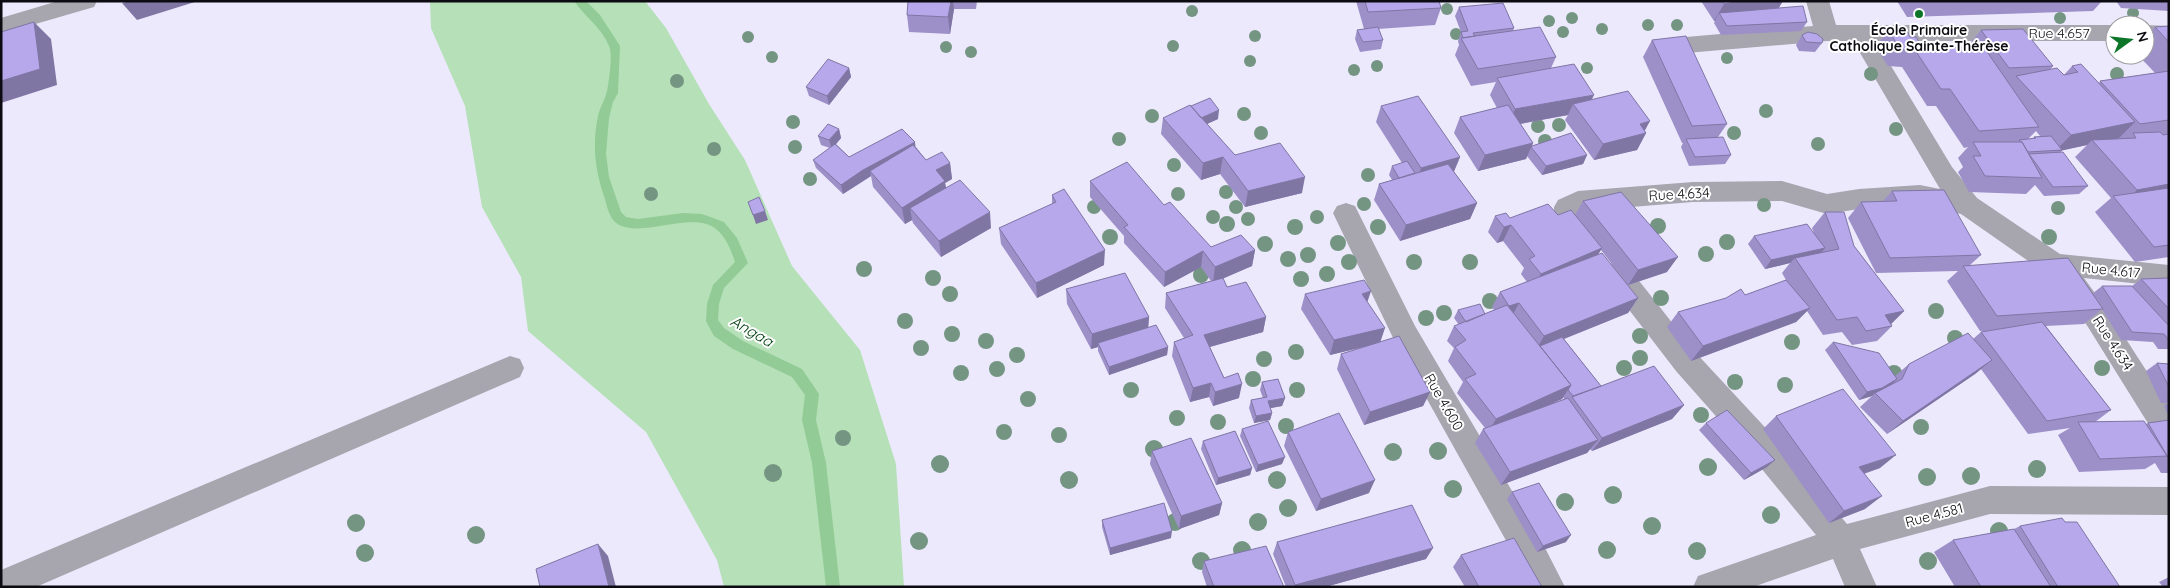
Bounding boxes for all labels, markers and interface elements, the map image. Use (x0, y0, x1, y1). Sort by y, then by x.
marker: École Primaire Catholique Sainte-Thérèse (1913, 8, 1925, 20)
north arrow (2105, 15, 2155, 65)
place label: École Primaire Catholique Sainte-Thérèse (1829, 21, 2009, 55)
street label: Rue 4.657 (2028, 24, 2090, 42)
text: N (2133, 29, 2153, 44)
street label: Rue 4.634 (1648, 183, 1710, 205)
street label: Rue 4.617 (2081, 258, 2141, 282)
water label: Angaa (727, 311, 777, 351)
street label: Rue 4.634 (2089, 312, 2137, 374)
street label: Rue 4.600 (1420, 370, 1468, 434)
street label: Rue 4.581 (1903, 499, 1965, 531)

